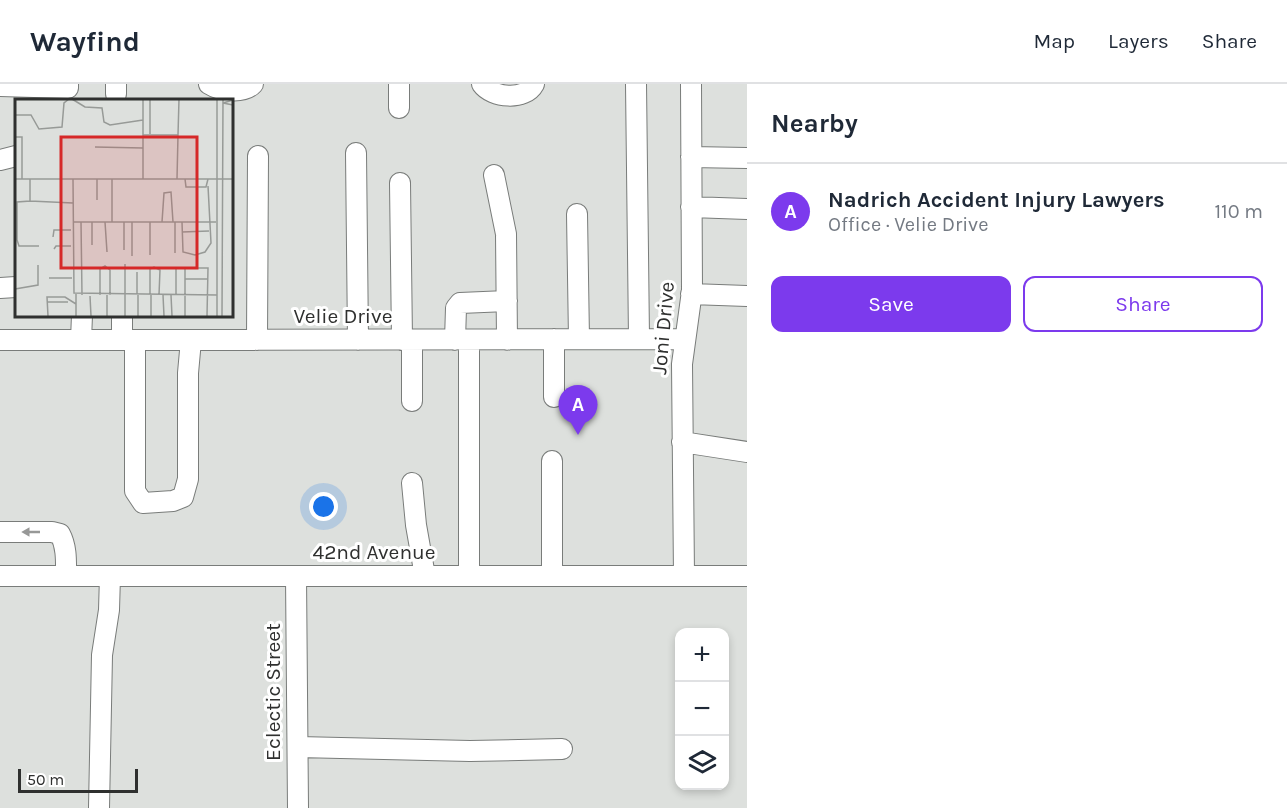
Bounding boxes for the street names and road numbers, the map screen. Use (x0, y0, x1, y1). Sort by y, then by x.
street label: Joni Drive (647, 281, 679, 375)
street label: Velie Drive (294, 304, 392, 328)
street label: 42nd Avenue (312, 540, 436, 564)
street label: Eclectic Street (261, 623, 285, 761)

